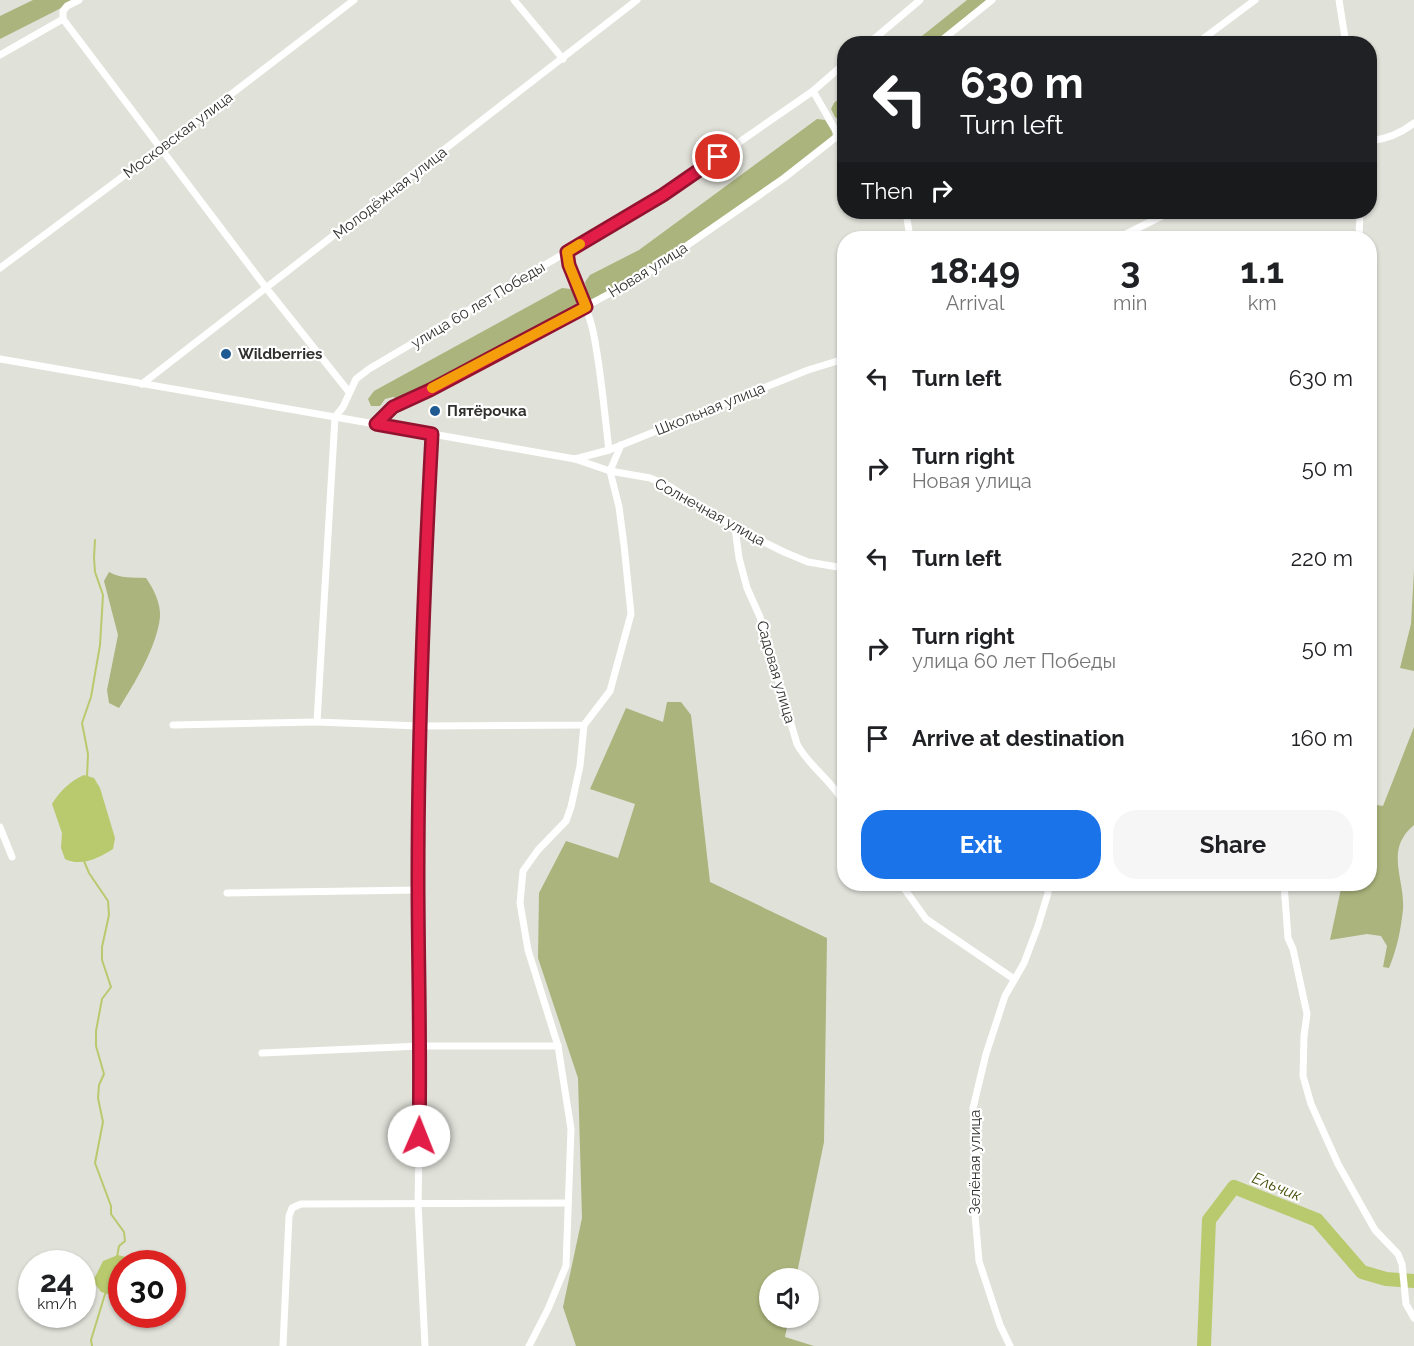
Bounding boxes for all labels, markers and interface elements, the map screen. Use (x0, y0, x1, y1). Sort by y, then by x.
text: 630 m (960, 59, 1084, 108)
icon: left (861, 60, 939, 138)
street label: Московская улица (120, 88, 236, 182)
text: Turn left (960, 109, 1063, 140)
pin (692, 131, 743, 182)
icon: arrive (701, 140, 734, 173)
street label: Молодёжная улица (330, 143, 450, 243)
icon: right (925, 174, 958, 207)
text: Then (861, 178, 913, 204)
street label: Новая улица (605, 239, 691, 301)
text: 18:49 (930, 249, 1020, 291)
text: 3 (1120, 249, 1140, 291)
text: 1.1 (1240, 249, 1284, 291)
street label: улица 60 лет Победы (408, 258, 548, 352)
text: Arrival (946, 291, 1004, 315)
text: min (1113, 291, 1147, 315)
text: km (1248, 291, 1277, 315)
place label: Wildberries (238, 345, 322, 363)
marker: Wildberries (219, 347, 233, 361)
icon: left (861, 362, 894, 395)
text: Turn left (912, 365, 1002, 391)
text: 630 m (1289, 365, 1353, 391)
street label: Школьная улица (652, 379, 768, 439)
place label: Пятёрочка (447, 402, 527, 420)
marker: Пятёрочка (428, 404, 442, 418)
text: Turn right (912, 443, 1015, 469)
icon: right (861, 452, 894, 485)
text: 50 m (1302, 455, 1353, 481)
text: Новая улица (912, 469, 1032, 493)
street label: Солнечная улица (652, 474, 768, 550)
icon: left (861, 542, 894, 575)
text: Turn left (912, 545, 1002, 571)
text: 220 m (1291, 545, 1353, 571)
street label: Садовая улица (753, 619, 799, 725)
text: Turn right (912, 623, 1015, 649)
icon: right (861, 632, 894, 665)
text: 50 m (1302, 635, 1353, 661)
text: улица 60 лет Победы (912, 649, 1116, 673)
icon: arrive (861, 722, 894, 755)
text: Arrive at destination (912, 725, 1125, 751)
text: 160 m (1291, 725, 1353, 751)
button: Exit (861, 810, 1101, 879)
button: Share (1113, 810, 1353, 879)
position arrow (387, 1104, 451, 1168)
street label: Зелёная улица (966, 1110, 984, 1214)
water label: Ельчик (1250, 1168, 1304, 1205)
speed limit sign: 30 (108, 1250, 186, 1328)
text: 24 (40, 1264, 74, 1299)
map controls (759, 1268, 819, 1328)
button: sound (759, 1268, 819, 1328)
text: km/h (37, 1295, 77, 1313)

